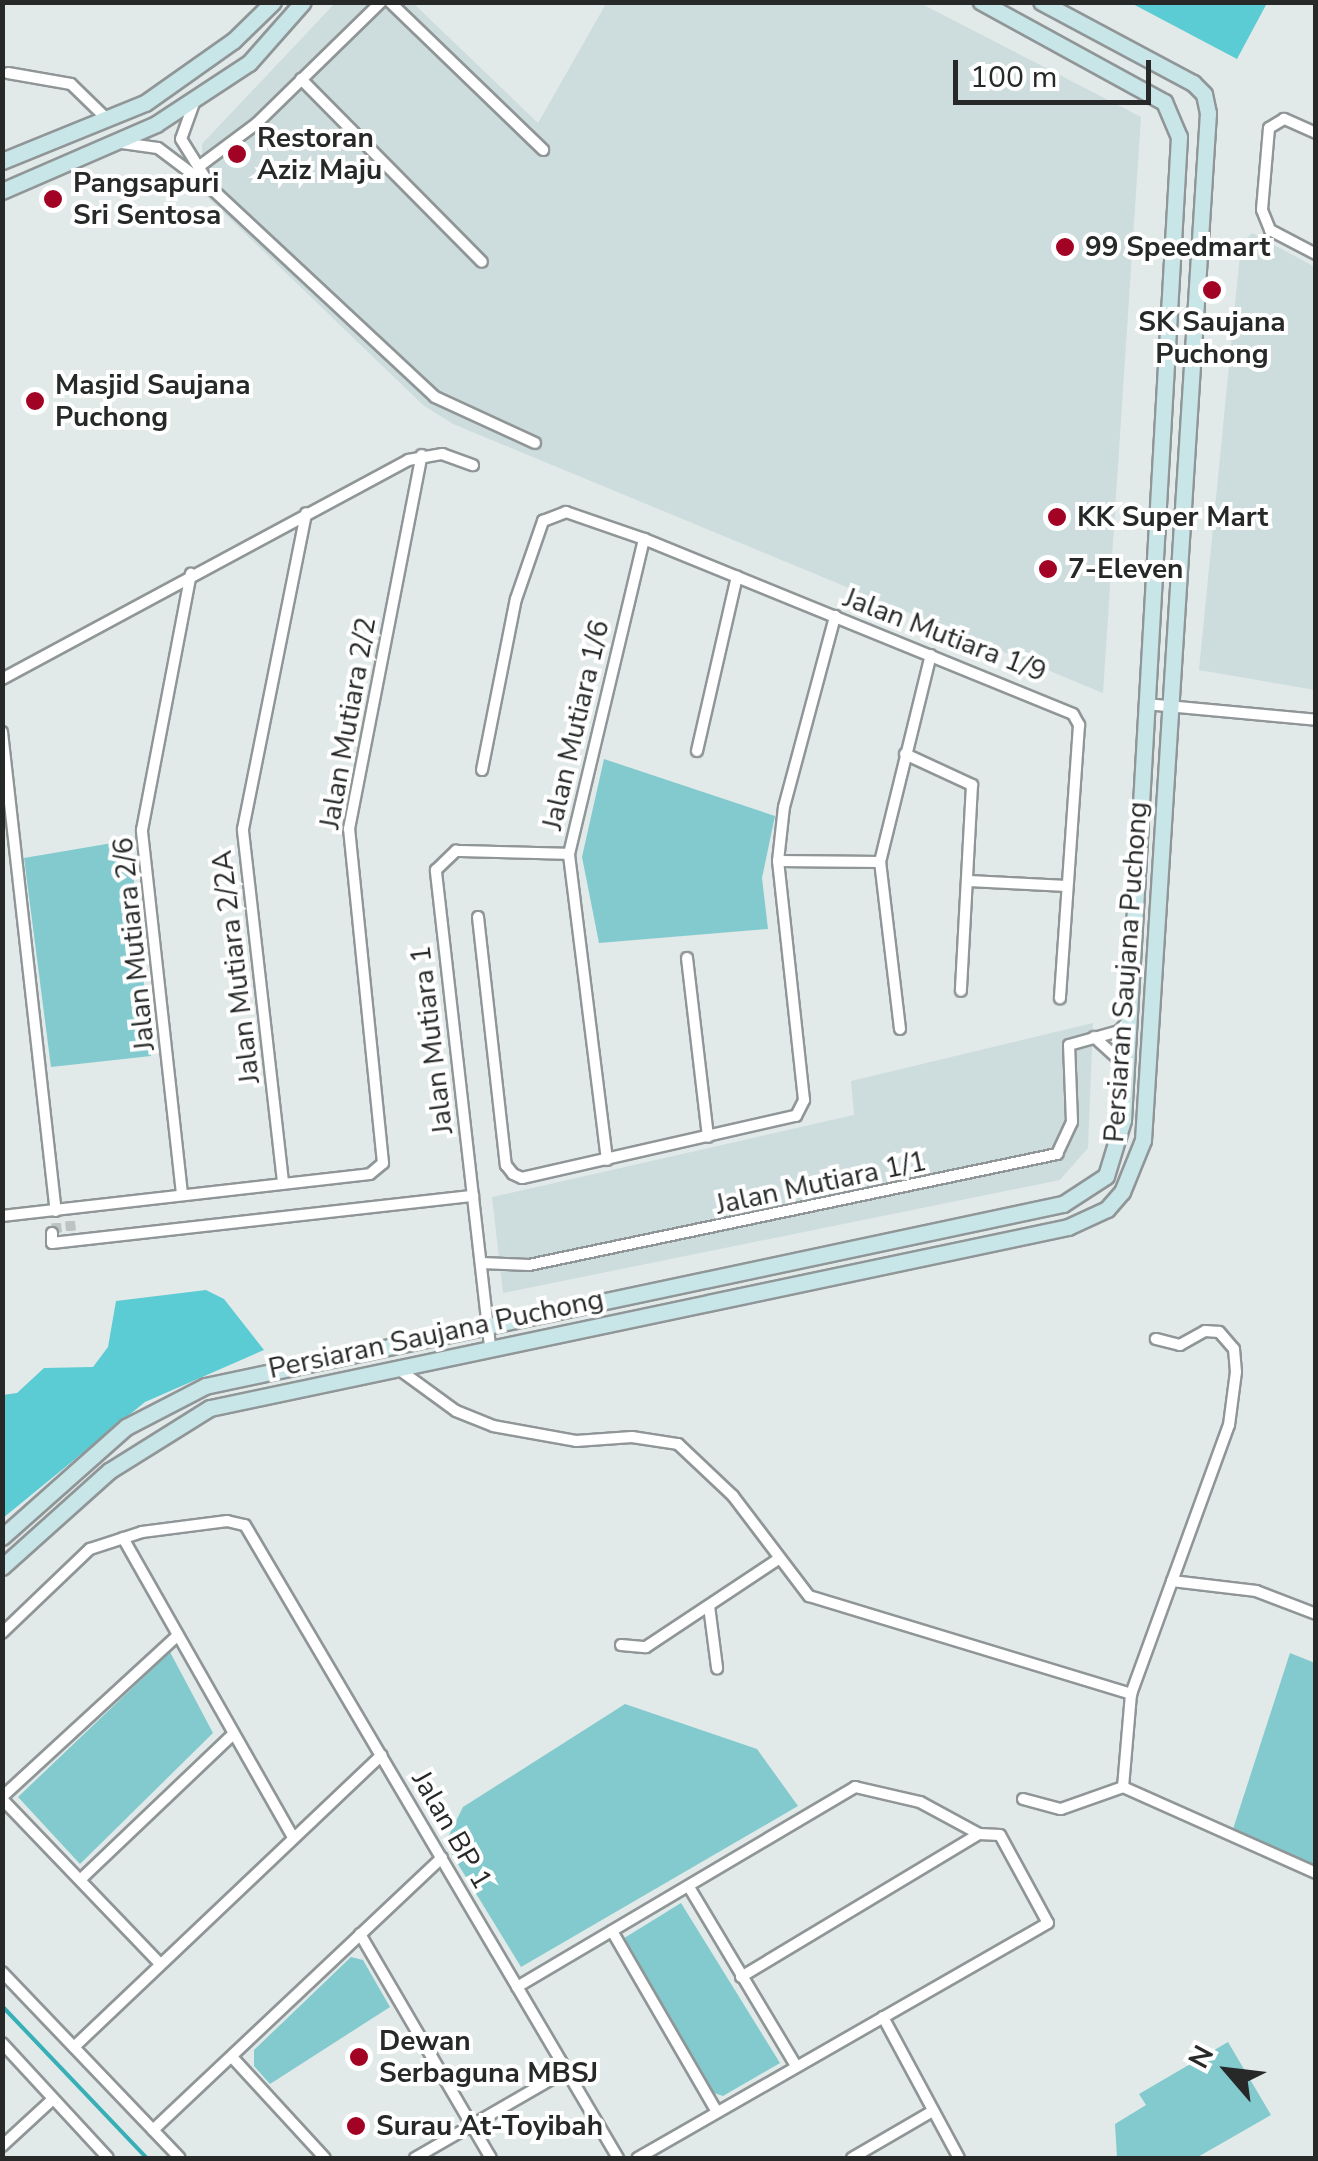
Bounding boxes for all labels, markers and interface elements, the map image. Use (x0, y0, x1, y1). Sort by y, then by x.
scale bar (958, 40, 1156, 102)
text: 100 m (970, 57, 1057, 98)
place label: Restoran Aziz Maju (257, 121, 382, 187)
marker: Restoran Aziz Maju (226, 143, 248, 165)
place label: Pangsapuri Sri Sentosa (73, 166, 221, 232)
marker: Pangsapuri Sri Sentosa (42, 188, 64, 210)
place label: 99 Speedmart (1085, 230, 1270, 264)
marker: 99 Speedmart (1054, 236, 1076, 258)
marker: SK Saujana Puchong (1201, 279, 1223, 301)
place label: SK Saujana Puchong (1138, 305, 1286, 371)
place label: Masjid Saujana Puchong (55, 368, 250, 434)
marker: Masjid Saujana Puchong (24, 390, 46, 412)
place label: KK Super Mart (1077, 500, 1268, 534)
marker: KK Super Mart (1046, 506, 1068, 528)
place label: 7-Eleven (1068, 552, 1183, 586)
marker: 7-Eleven (1037, 558, 1059, 580)
street label: Jalan Mutiara 1/9 (839, 581, 1051, 689)
street label: Jalan Mutiara 2/2 (313, 615, 383, 831)
street label: Jalan Mutiara 1/6 (536, 617, 616, 833)
street label: Persiaran Saujana Puchong (1097, 800, 1155, 1144)
street label: Jalan Mutiara 2/6 (106, 836, 162, 1052)
street label: Jalan Mutiara 2/2A (205, 848, 267, 1086)
street label: Jalan Mutiara 1 (404, 944, 460, 1136)
street label: Jalan Mutiara 1/1 (713, 1144, 929, 1222)
street label: Persiaran Saujana Puchong (265, 1282, 607, 1386)
street label: Jalan BP 1 (405, 1765, 499, 1895)
north arrow (1178, 2021, 1278, 2121)
place label: Dewan Serbaguna MBSJ (379, 2024, 598, 2090)
text: N (1180, 2039, 1223, 2075)
marker: Dewan Serbaguna MBSJ (348, 2046, 370, 2068)
place label: Surau At-Toyibah (376, 2109, 603, 2143)
marker: Surau At-Toyibah (345, 2115, 367, 2137)

